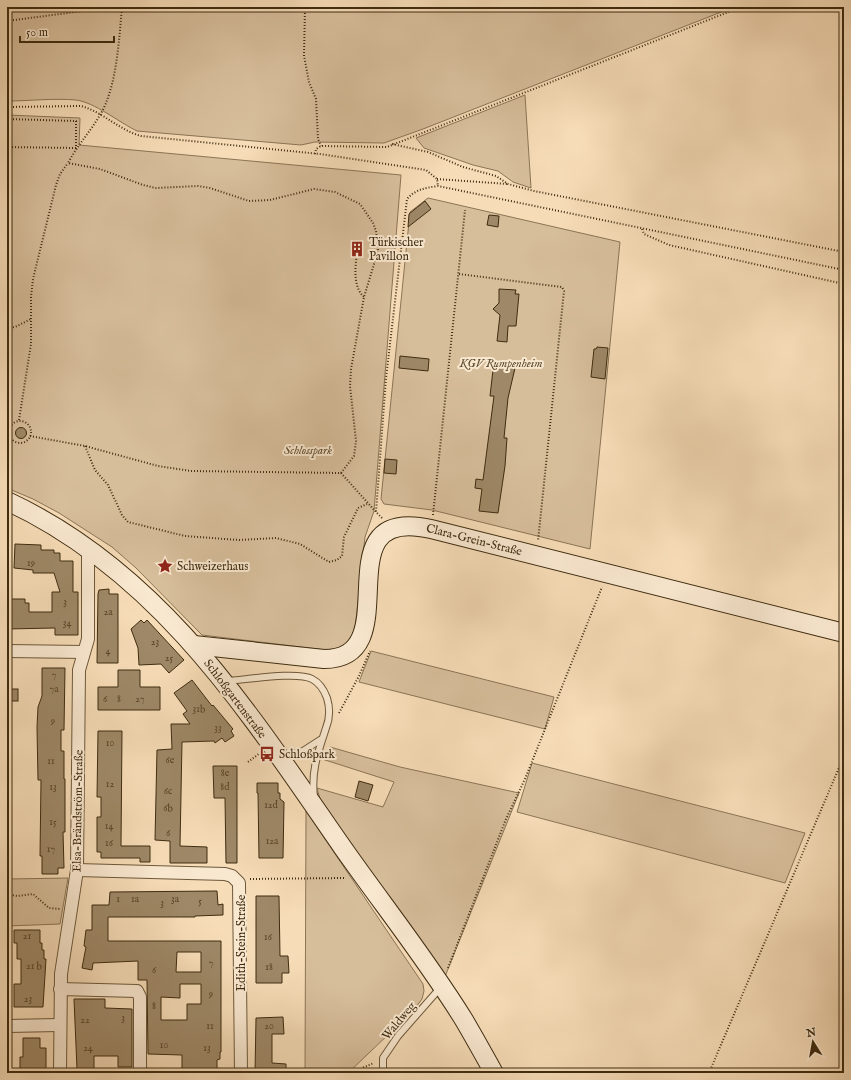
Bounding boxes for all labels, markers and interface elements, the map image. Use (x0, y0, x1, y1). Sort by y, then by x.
scale bar (20, 18, 114, 44)
text: 50 m (26, 25, 48, 40)
place label: Türkischer Pavillon (369, 235, 424, 264)
building icon: Türkischer Pavillon (348, 240, 366, 258)
park label: KGV Rumpenheim (459, 356, 542, 371)
park label: Schlosspark (284, 443, 332, 458)
street label: Clara-Grein-Straße (424, 521, 524, 559)
house number: 19 (27, 557, 35, 570)
place icon: Schweizerhaus (156, 557, 174, 575)
place label: Schweizerhaus (177, 559, 249, 574)
house number: 3 (63, 596, 67, 609)
house number: 2a (103, 606, 113, 619)
house number: 34 (63, 617, 71, 630)
house number: 23 (151, 636, 159, 649)
house number: 4 (106, 645, 111, 658)
house number: 25 (165, 652, 174, 665)
street label: Schloßgartenstraße (200, 656, 270, 742)
house number: 7 (52, 669, 57, 682)
house number: 7a (50, 683, 59, 696)
house number: 6 (103, 693, 108, 706)
house number: 8 (117, 693, 121, 706)
house number: 27 (135, 693, 145, 706)
house number: 31b (193, 703, 205, 716)
house number: 9 (50, 715, 55, 728)
house number: 33 (214, 722, 222, 735)
house number: 10 (106, 737, 114, 750)
bus stop icon: Schloßpark (258, 745, 276, 763)
place label: Schloßpark (279, 747, 336, 763)
street label: Elsa-Brändström-Straße (69, 749, 87, 872)
house number: 6e (166, 754, 175, 767)
house number: 11 (47, 755, 55, 768)
house number: 8e (221, 767, 230, 780)
house number: 12 (106, 778, 115, 791)
house number: 13 (49, 781, 57, 794)
house number: 8d (220, 781, 230, 794)
house number: 6c (164, 785, 172, 798)
house number: 12d (264, 799, 279, 812)
house number: 6b (163, 802, 173, 815)
house number: 15 (49, 816, 57, 829)
house number: 14 (105, 820, 113, 833)
house number: 6 (166, 827, 171, 840)
house number: 12a (266, 835, 279, 848)
house number: 16 (105, 837, 114, 850)
house number: 17 (47, 843, 56, 856)
house number: 1 (116, 893, 120, 906)
house number: 1a (131, 893, 140, 906)
house number: 3a (171, 893, 180, 906)
street label: Edith-Stein-Straße (234, 894, 249, 991)
house number: 5 (198, 895, 202, 908)
house number: 3 (160, 897, 164, 910)
house number: 21 (23, 930, 31, 943)
house number: 16 (264, 931, 273, 944)
house number: 7 (209, 957, 214, 970)
house number: 21 b (26, 960, 42, 973)
house number: 18 (265, 961, 273, 974)
house number: 6 (152, 964, 157, 977)
house number: 9 (208, 988, 213, 1001)
house number: 23 (24, 993, 32, 1006)
street label: Waldweg (379, 998, 420, 1043)
house number: 8 (152, 1000, 156, 1013)
house number: 3 (121, 1012, 125, 1025)
house number: 22 (80, 1014, 90, 1027)
house number: 11 (206, 1020, 214, 1033)
house number: 20 (264, 1020, 274, 1033)
north arrow (793, 1022, 833, 1062)
text: N (804, 1025, 818, 1041)
house number: 10 (160, 1039, 168, 1052)
house number: 24 (83, 1042, 93, 1055)
house number: 13 (203, 1042, 211, 1055)

